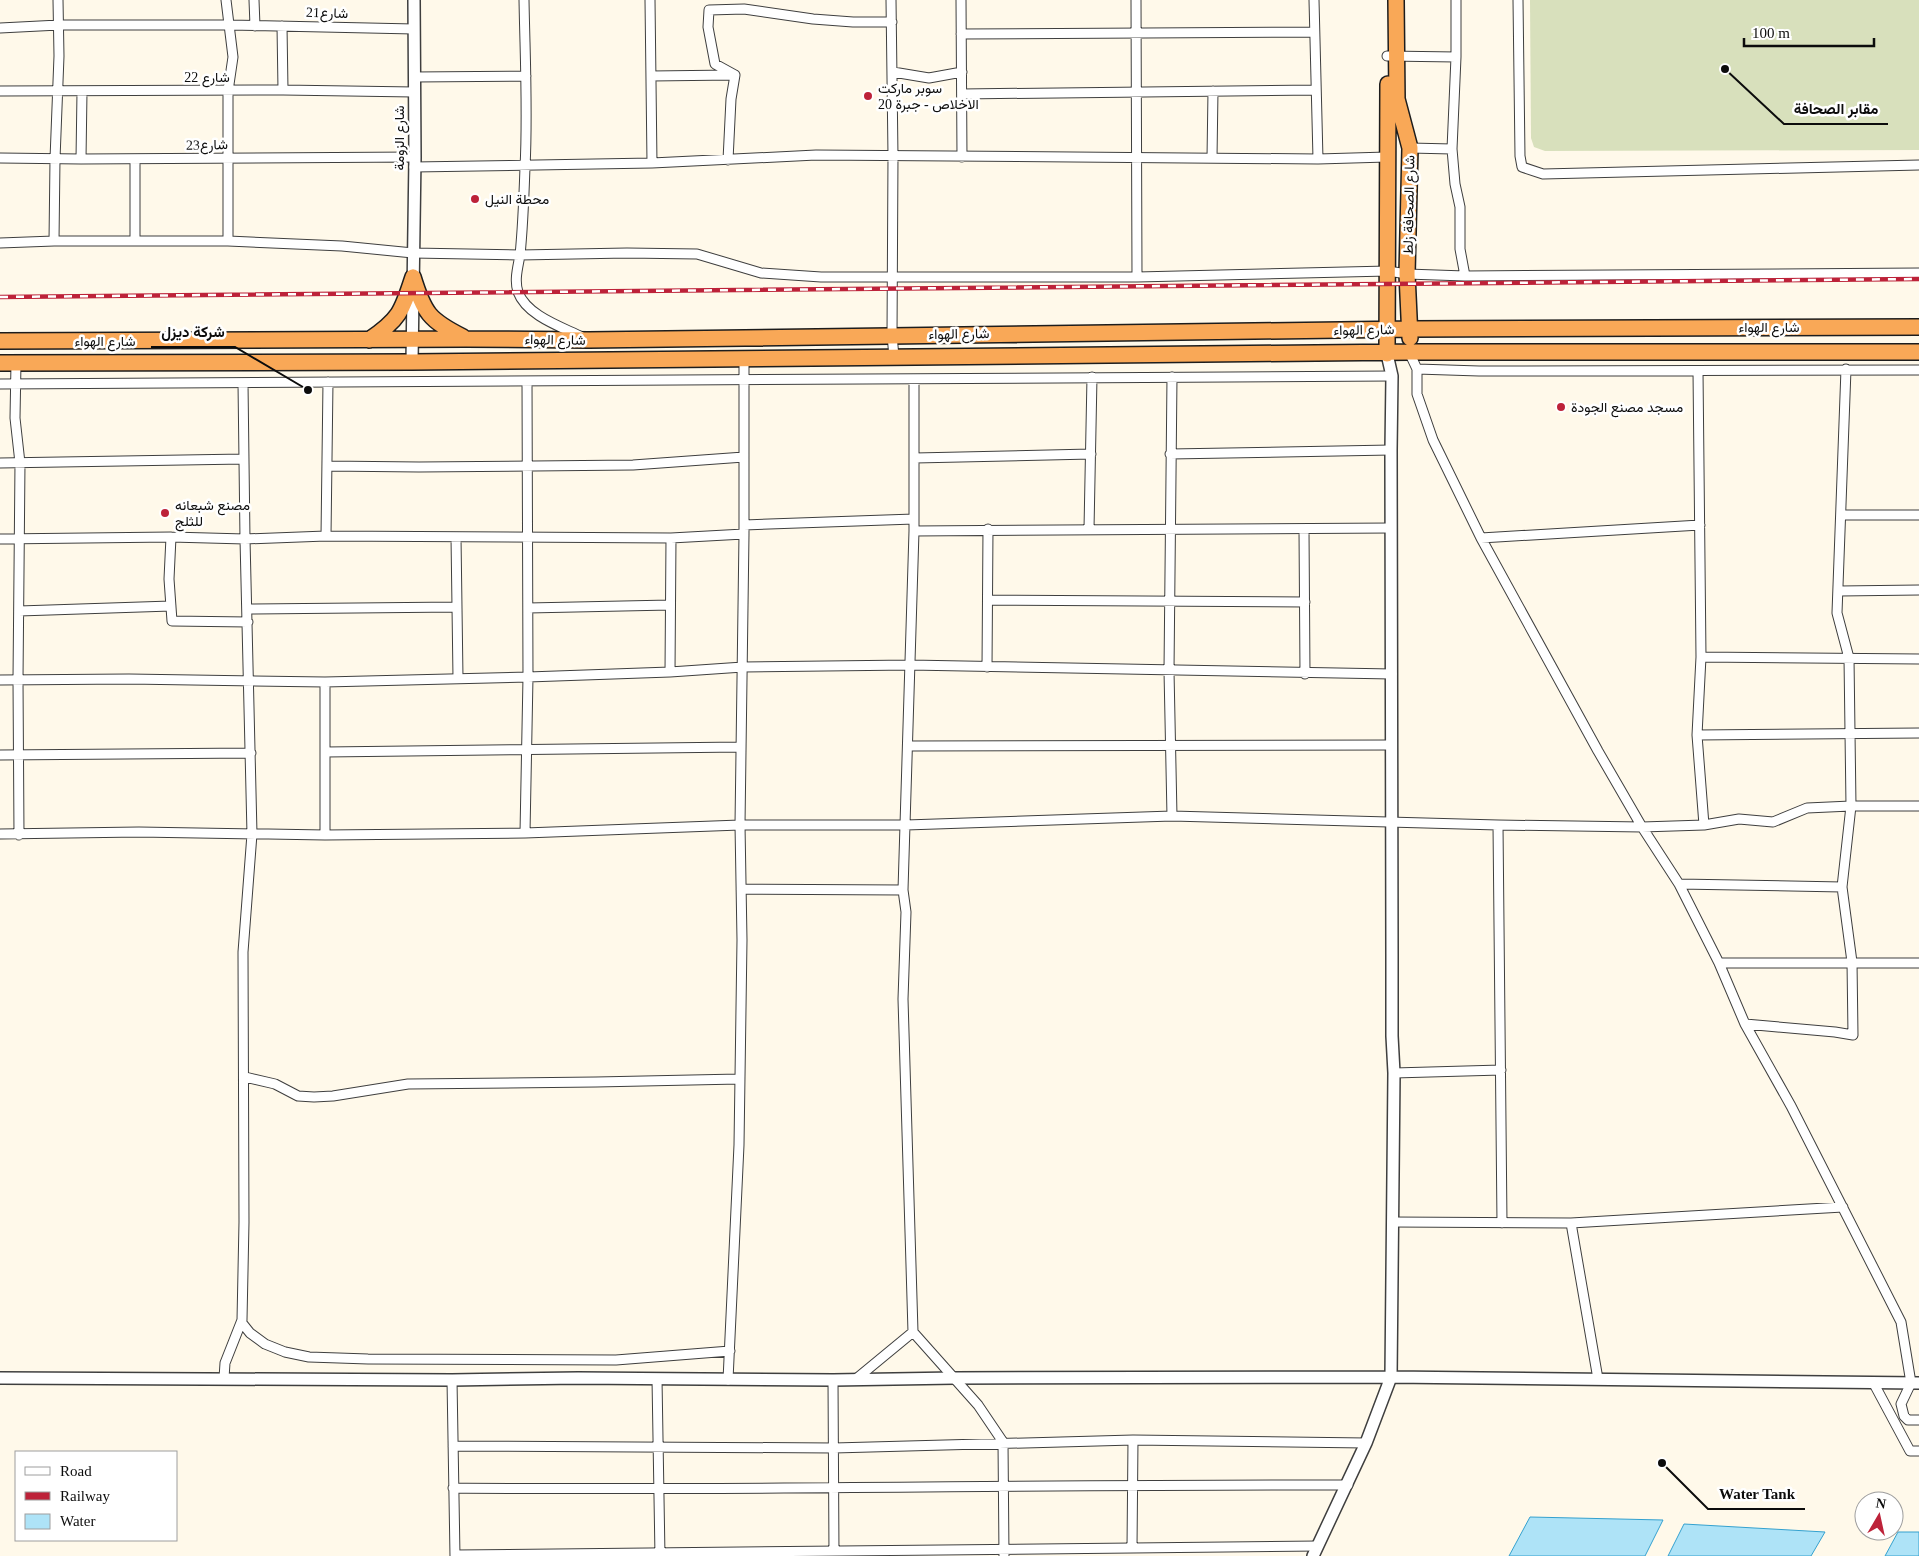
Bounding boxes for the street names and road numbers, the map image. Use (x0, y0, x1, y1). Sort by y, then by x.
street label: شارع21 (306, 5, 348, 24)
street label: شارع 22 (184, 70, 230, 88)
street label: شارع الزومة (392, 105, 410, 171)
street label: شارع23 (186, 137, 228, 156)
street label: شارع الصحافة زلط (1401, 155, 1420, 255)
street label: شارع الهواء (1738, 320, 1800, 338)
street label: شارع الهواء (1333, 322, 1395, 341)
street label: شارع الهواء (928, 326, 990, 345)
street label: شارع الهواء (524, 332, 586, 351)
street label: شارع الهواء (74, 334, 136, 352)

